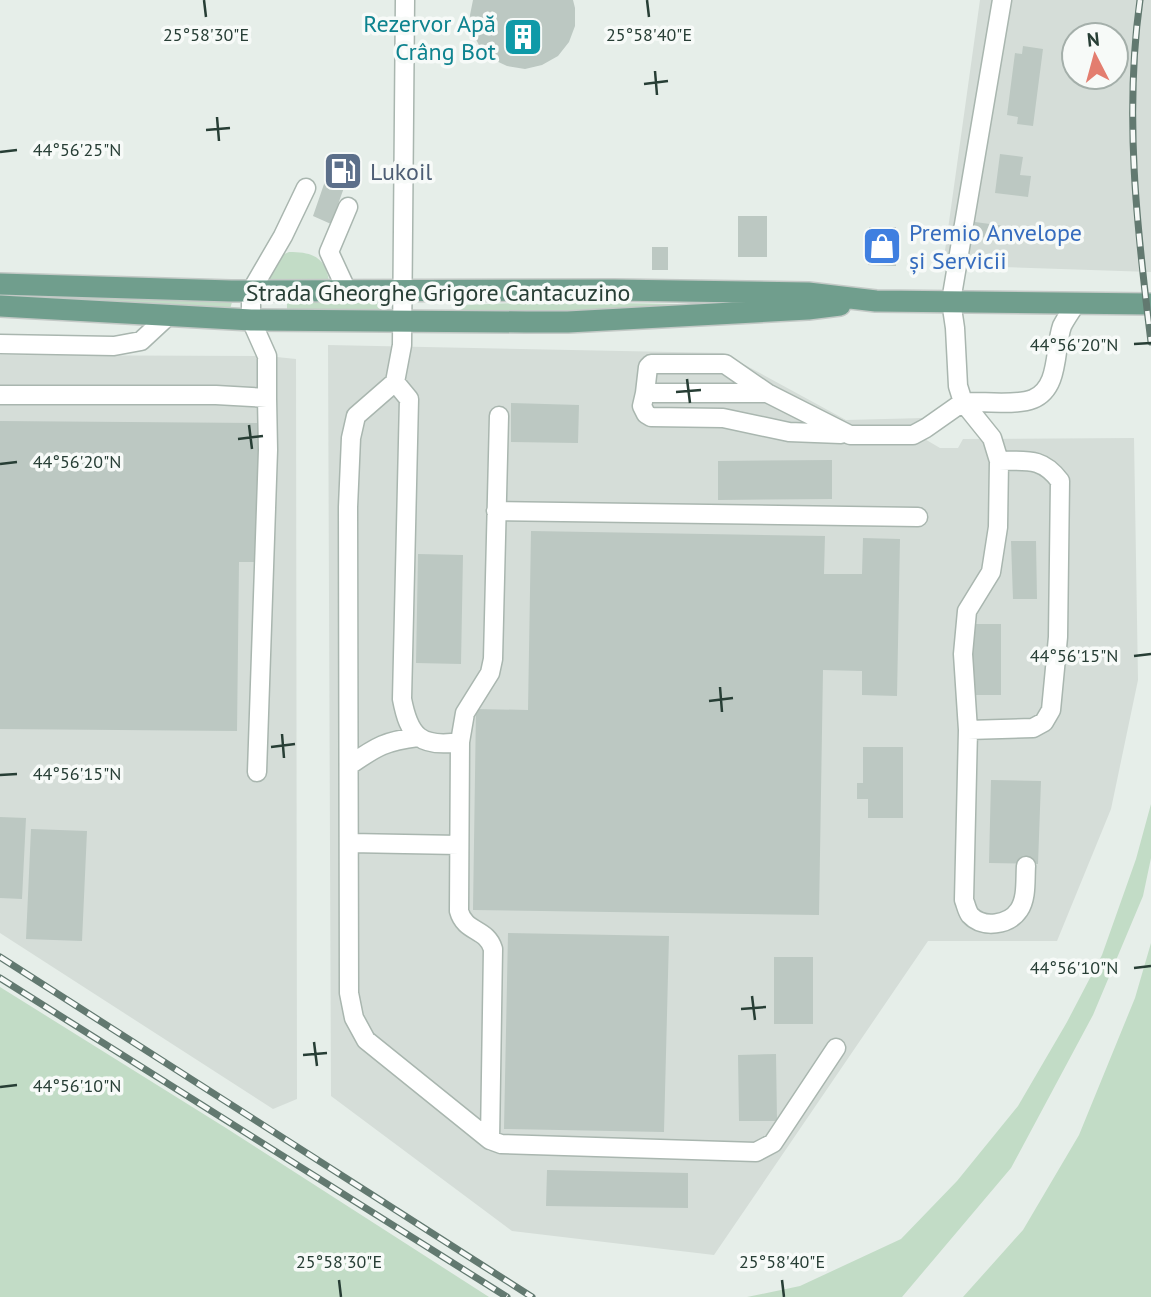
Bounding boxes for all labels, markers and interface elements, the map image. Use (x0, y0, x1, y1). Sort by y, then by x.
place label: Rezervor Apă Crâng Bot (363, 8, 496, 67)
building icon: Rezervor Apă Crâng Bot (502, 16, 544, 58)
north arrow (1060, 21, 1130, 91)
text: 25°58'30"E (163, 23, 249, 46)
text: 25°58'40"E (606, 23, 692, 46)
text: N (1086, 27, 1101, 52)
text: 44°56'25"N (33, 138, 121, 161)
fuel station icon: Lukoil (322, 150, 364, 192)
place label: Lukoil (370, 156, 432, 187)
place label: Premio Anvelope și Servicii (909, 217, 1082, 276)
shop icon: Premio Anvelope și Servicii (861, 225, 903, 267)
street label: Strada Gheorghe Grigore Cantacuzino (246, 277, 630, 308)
text: 44°56'20"N (1030, 333, 1118, 356)
text: 44°56'20"N (33, 450, 121, 473)
text: 44°56'15"N (1030, 644, 1118, 667)
text: 44°56'15"N (33, 762, 121, 785)
text: 44°56'10"N (1030, 956, 1118, 979)
text: 44°56'10"N (33, 1074, 121, 1097)
text: 25°58'30"E (296, 1250, 382, 1273)
text: 25°58'40"E (739, 1250, 825, 1273)

